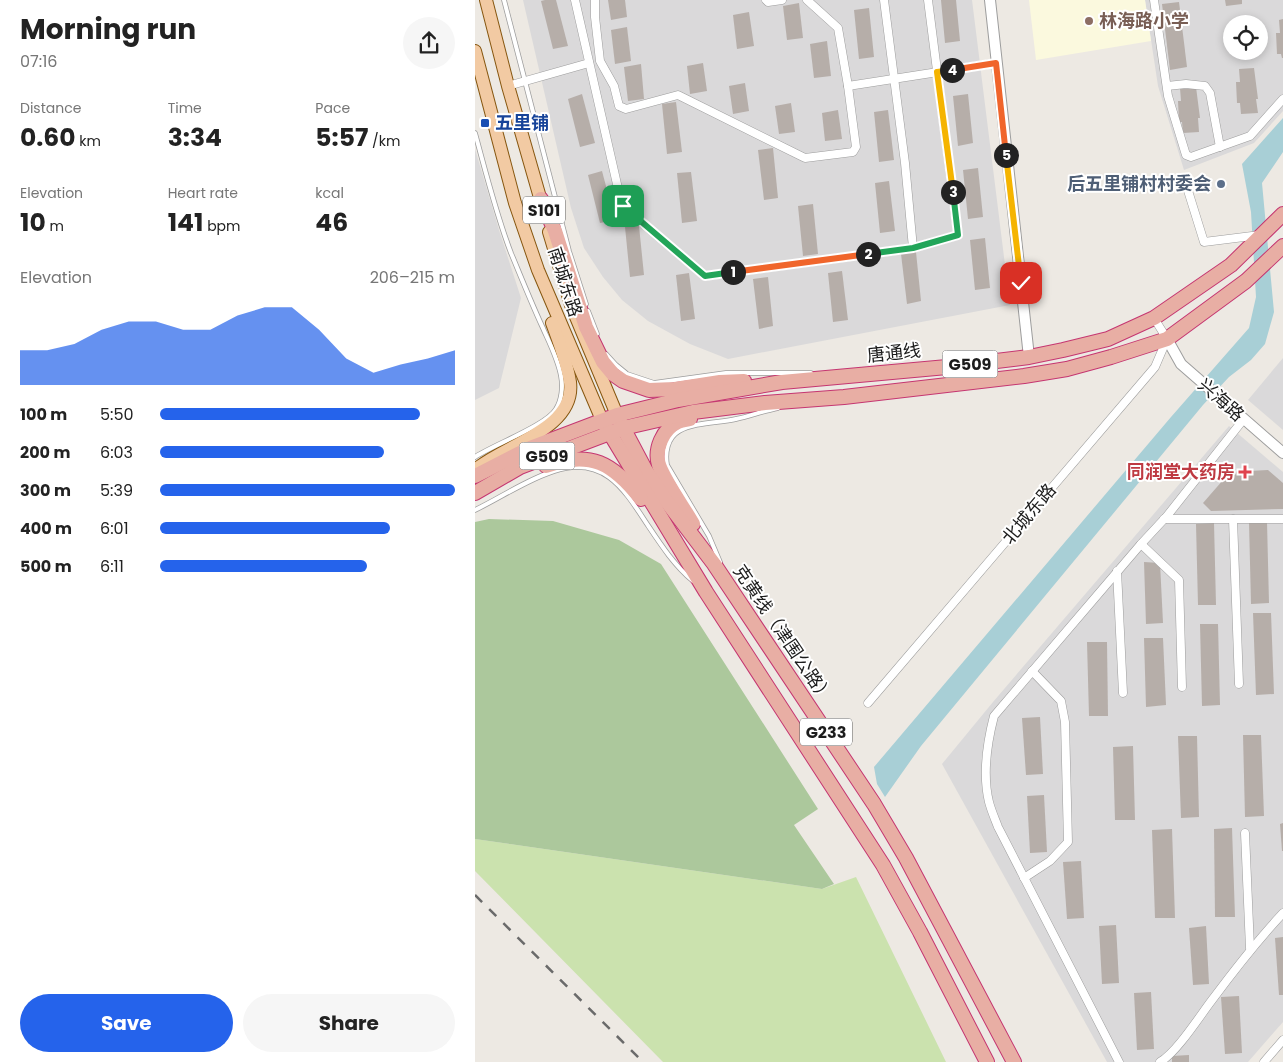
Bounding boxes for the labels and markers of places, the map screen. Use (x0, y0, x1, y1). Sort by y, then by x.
place label: 林海路小学 (1099, 8, 1189, 33)
marker: 林海路小学 (1083, 15, 1095, 27)
pin: 4 (939, 58, 965, 82)
place label: 五里铺 (495, 110, 549, 135)
marker: 五里铺 (479, 117, 491, 129)
pin: 5 (993, 142, 1019, 168)
place label: 后五里铺村村委会 (1067, 171, 1211, 196)
marker: 后五里铺村村委会 (1215, 178, 1227, 190)
pin: 3 (941, 180, 965, 204)
pin (602, 185, 644, 227)
pin: 2 (855, 242, 881, 266)
pin: 1 (721, 260, 745, 284)
pin (1000, 262, 1042, 304)
place label: 同润堂大药房 (1127, 459, 1235, 484)
marker: 同润堂大药房 (1239, 466, 1251, 478)

